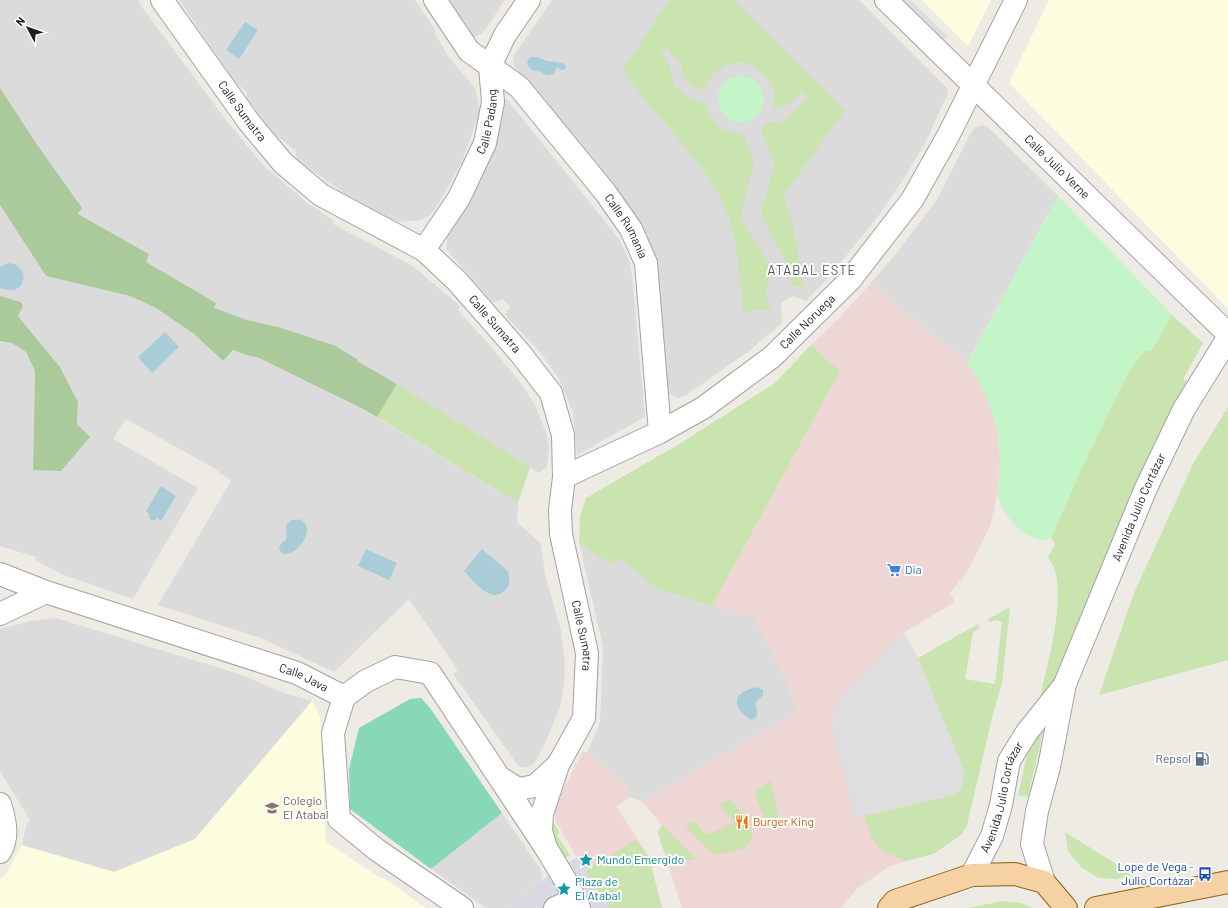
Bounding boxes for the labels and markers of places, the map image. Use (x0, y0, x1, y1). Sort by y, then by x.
supermarket icon: Dia (886, 562, 902, 578)
place label: Dia (905, 562, 922, 576)
place label: Repsol (1156, 751, 1191, 765)
fuel station icon: Repsol (1194, 751, 1210, 767)
place label: Colegio El Atabal (283, 793, 329, 821)
school or university icon: Colegio El Atabal (264, 800, 280, 816)
restaurant icon: Burger King (734, 814, 750, 830)
place label: Burger King (753, 814, 814, 828)
place icon: Mundo Emergido (578, 852, 594, 868)
place label: Mundo Emergido (597, 852, 684, 866)
place label: Lope de Vega - Julio Cortázar (1117, 859, 1195, 887)
bus stop icon: Lope de Vega - Julio Cortázar (1197, 866, 1213, 882)
place label: Plaza de El Atabal (575, 874, 621, 902)
place icon: Plaza de El Atabal (556, 881, 572, 897)

